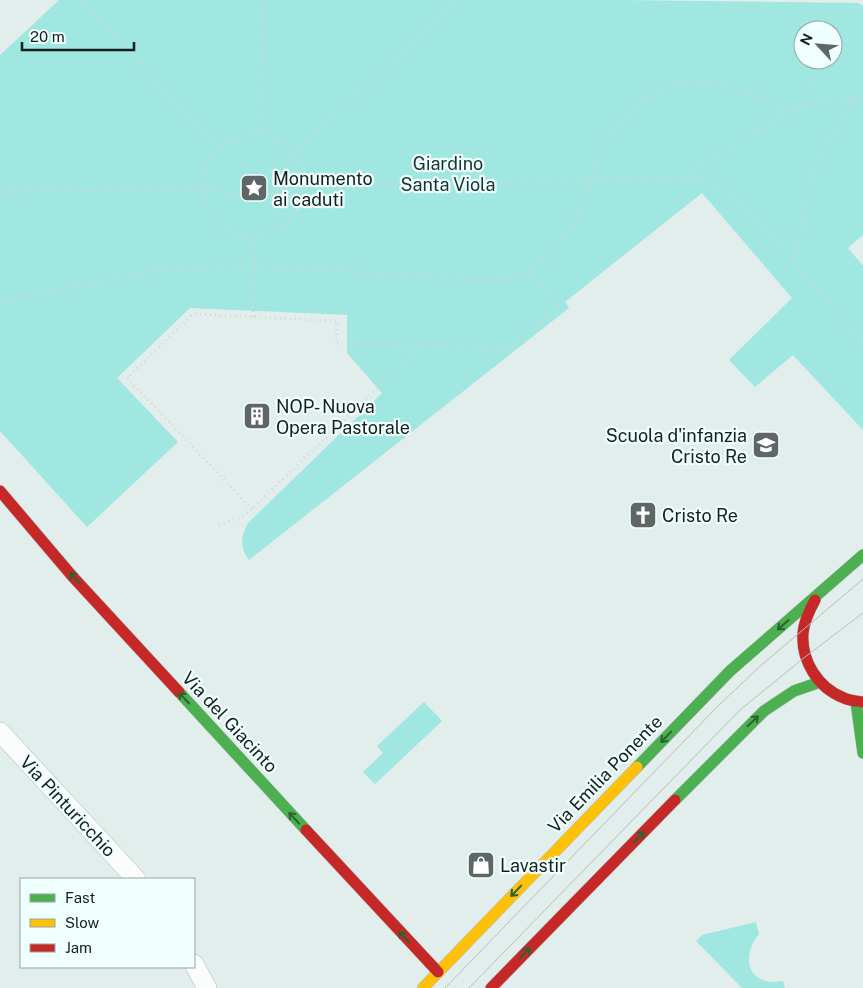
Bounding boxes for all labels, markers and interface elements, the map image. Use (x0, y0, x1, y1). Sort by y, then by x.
scale bar (22, 20, 135, 52)
north arrow (793, 20, 843, 70)
text: 20 m (30, 28, 65, 45)
text: N (797, 31, 816, 48)
park label: Giardino Santa Viola (401, 153, 495, 195)
place label: Monumento ai caduti (273, 168, 373, 210)
place icon: Monumento ai caduti (239, 173, 269, 203)
place label: NOP- Nuova Opera Pastorale (276, 396, 410, 438)
building icon: NOP- Nuova Opera Pastorale (242, 401, 272, 431)
place label: Scuola d'infanzia Cristo Re (606, 425, 747, 467)
school or university icon: Scuola d'infanzia Cristo Re (751, 430, 781, 460)
church icon: Cristo Re (628, 500, 658, 530)
place label: Cristo Re (662, 505, 738, 526)
one-way arrow (69, 571, 81, 584)
one-way arrow (777, 619, 790, 631)
street label: Via del Giacinto (178, 667, 282, 777)
one-way arrow (178, 692, 190, 705)
street label: Via Emilia Ponente (544, 711, 666, 837)
one-way arrow (746, 715, 759, 727)
one-way arrow (660, 731, 672, 743)
street label: Via Pinturicchio (16, 751, 120, 861)
one-way arrow (288, 811, 300, 824)
one-way arrow (633, 831, 645, 843)
shop icon: Lavastir (466, 850, 496, 880)
place label: Lavastir (500, 855, 566, 876)
legend (20, 878, 195, 968)
one-way arrow (510, 885, 522, 897)
text: Fast (65, 889, 95, 906)
text: Slow (65, 914, 100, 931)
one-way arrow (398, 931, 410, 943)
text: Jam (65, 939, 92, 956)
one-way arrow (519, 947, 531, 959)

